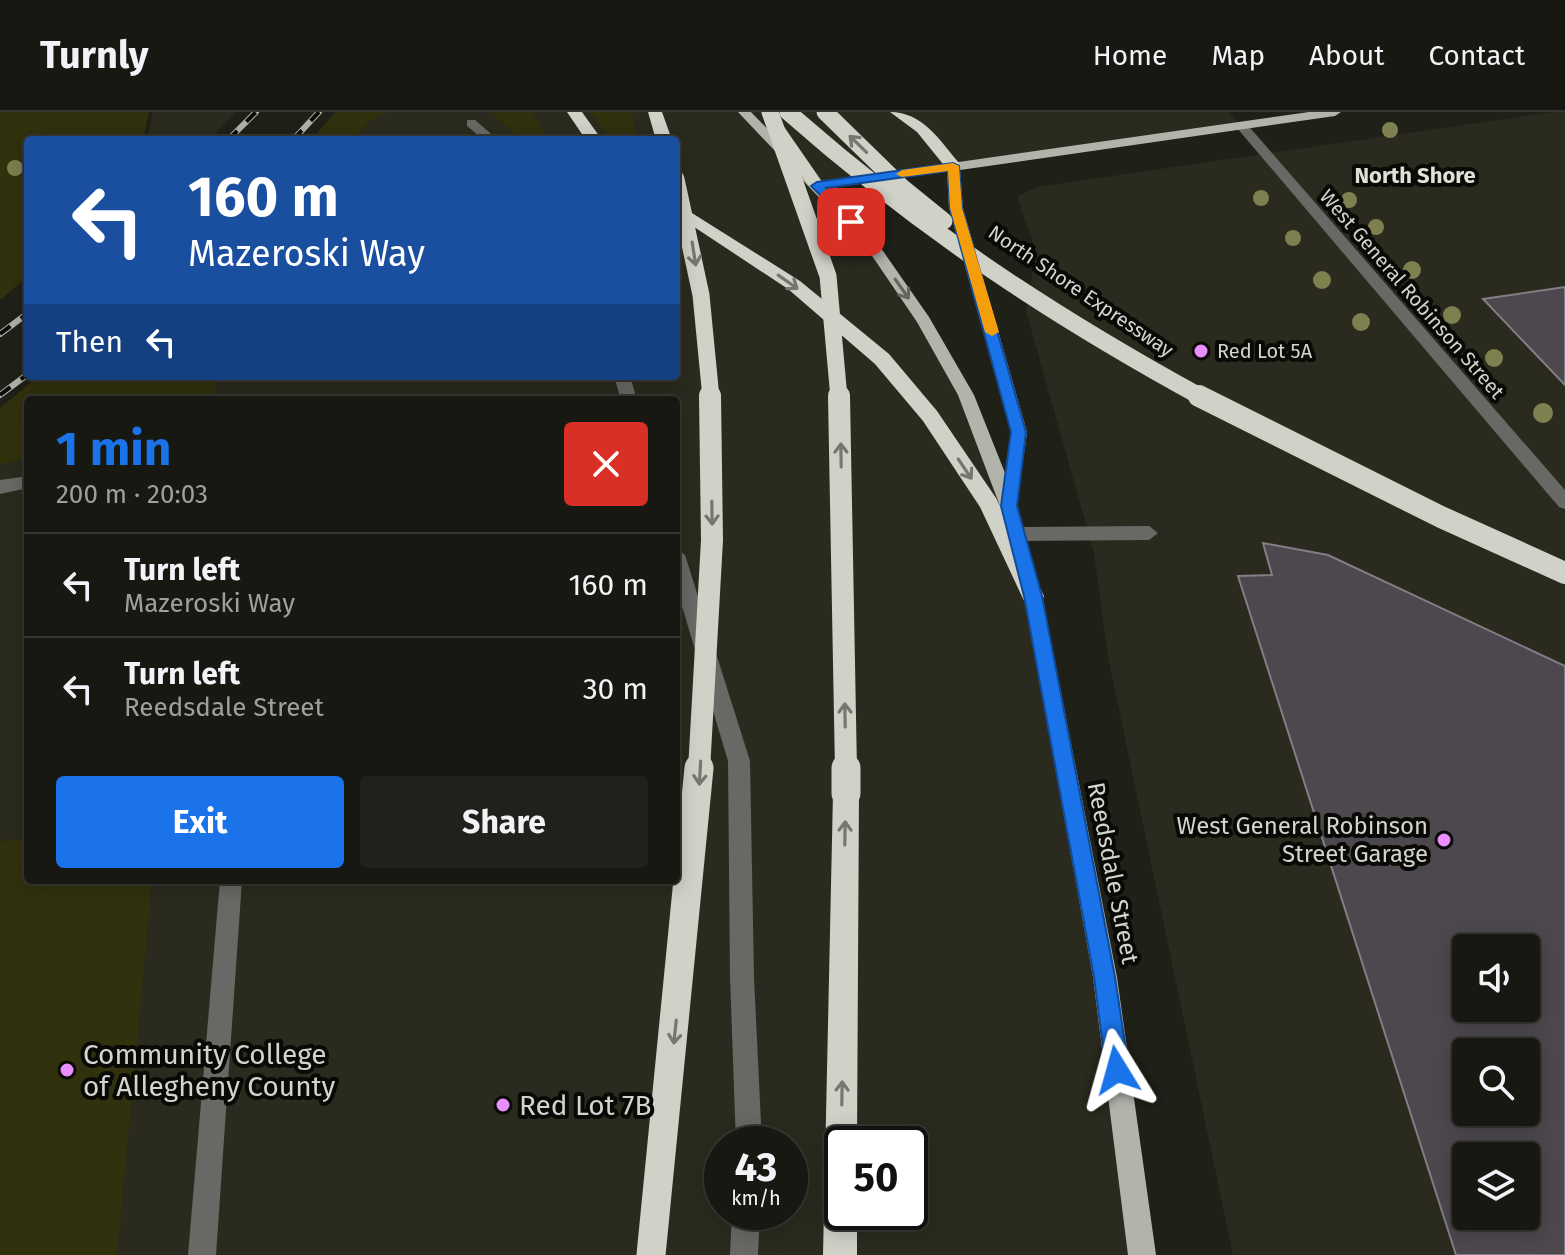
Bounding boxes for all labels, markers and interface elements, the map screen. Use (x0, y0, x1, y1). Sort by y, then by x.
text: Turnly (40, 32, 149, 78)
text: Home (1093, 39, 1167, 72)
text: Map (1211, 39, 1265, 72)
text: About (1309, 39, 1384, 72)
text: Contact (1428, 39, 1525, 72)
one-way arrow (849, 135, 868, 154)
district label: North Shore (1354, 162, 1476, 189)
text: 160 m (188, 164, 339, 231)
icon: left (56, 168, 160, 272)
street label: West General Robinson Street (1315, 185, 1510, 404)
pin (817, 188, 885, 256)
icon: arrive (829, 200, 873, 244)
street label: North Shore Expressway (984, 220, 1178, 362)
text: Mazeroski Way (188, 232, 425, 276)
one-way arrow (687, 241, 702, 267)
one-way arrow (776, 274, 798, 290)
one-way arrow (894, 278, 910, 300)
icon: left (139, 320, 183, 364)
text: Then (56, 324, 123, 360)
place label: Red Lot 5A (1217, 339, 1313, 363)
marker: Red Lot 5A (1192, 342, 1210, 360)
text: 1 min (56, 420, 171, 478)
button: close (564, 422, 648, 506)
one-way arrow (833, 442, 849, 469)
one-way arrow (957, 457, 973, 479)
text: 200 m · 20:03 (56, 479, 208, 510)
one-way arrow (704, 499, 720, 526)
text: Turn left (124, 552, 240, 588)
icon: left (56, 563, 100, 607)
text: 160 m (569, 567, 648, 603)
text: Mazeroski Way (124, 588, 295, 619)
text: Turn left (124, 656, 240, 692)
icon: left (56, 667, 100, 711)
text: 30 m (583, 671, 648, 707)
text: Reedsdale Street (124, 692, 324, 723)
one-way arrow (837, 702, 853, 729)
one-way arrow (692, 759, 707, 786)
button: Exit (56, 776, 344, 868)
button: Share (360, 776, 648, 868)
street label: Reedsdale Street (1082, 780, 1144, 967)
place label: West General Robinson Street Garage (1177, 812, 1428, 868)
one-way arrow (838, 820, 853, 847)
marker: West General Robinson Street Garage (1435, 831, 1453, 849)
map controls (1452, 934, 1540, 1230)
button: sound (1452, 934, 1540, 1022)
one-way arrow (667, 1018, 682, 1045)
position arrow (1075, 1028, 1159, 1112)
place label: Community College of Allegheny County (83, 1038, 336, 1103)
button: search (1452, 1038, 1540, 1126)
marker: Community College of Allegheny County (58, 1061, 76, 1079)
one-way arrow (834, 1080, 850, 1107)
place label: Red Lot 7B (519, 1089, 652, 1122)
marker: Red Lot 7B (494, 1096, 512, 1114)
speed limit sign: 50 (824, 1126, 928, 1230)
button: layers (1452, 1142, 1540, 1230)
text: 43 (735, 1144, 777, 1192)
text: km/h (731, 1186, 781, 1210)

